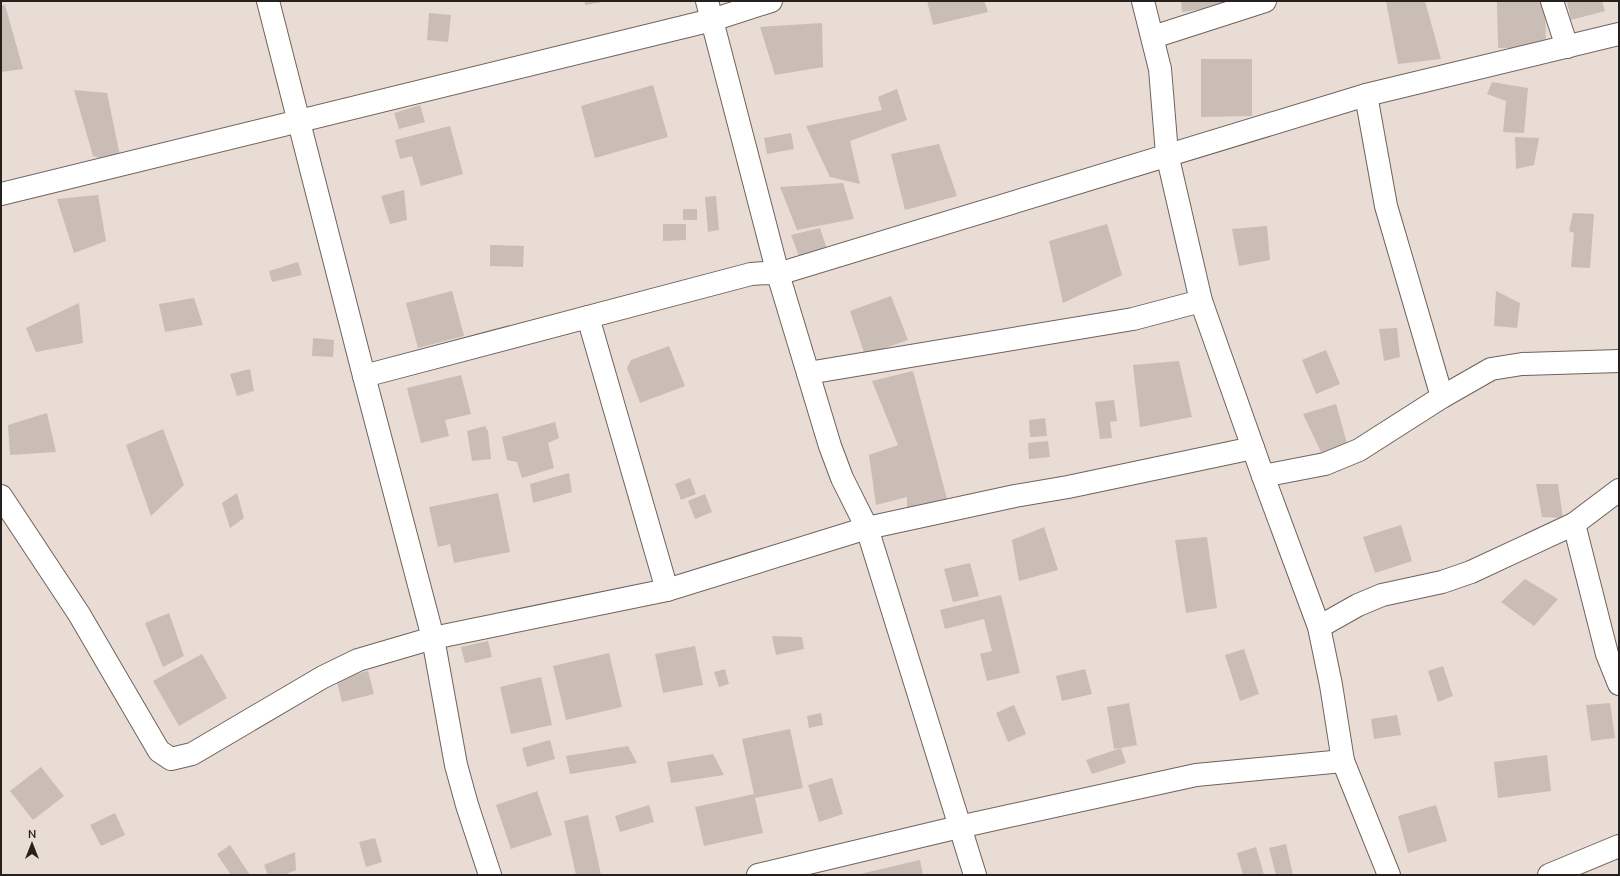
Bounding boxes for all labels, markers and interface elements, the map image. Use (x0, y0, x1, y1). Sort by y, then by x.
north arrow (12, 824, 52, 864)
text: N (28, 827, 36, 842)

